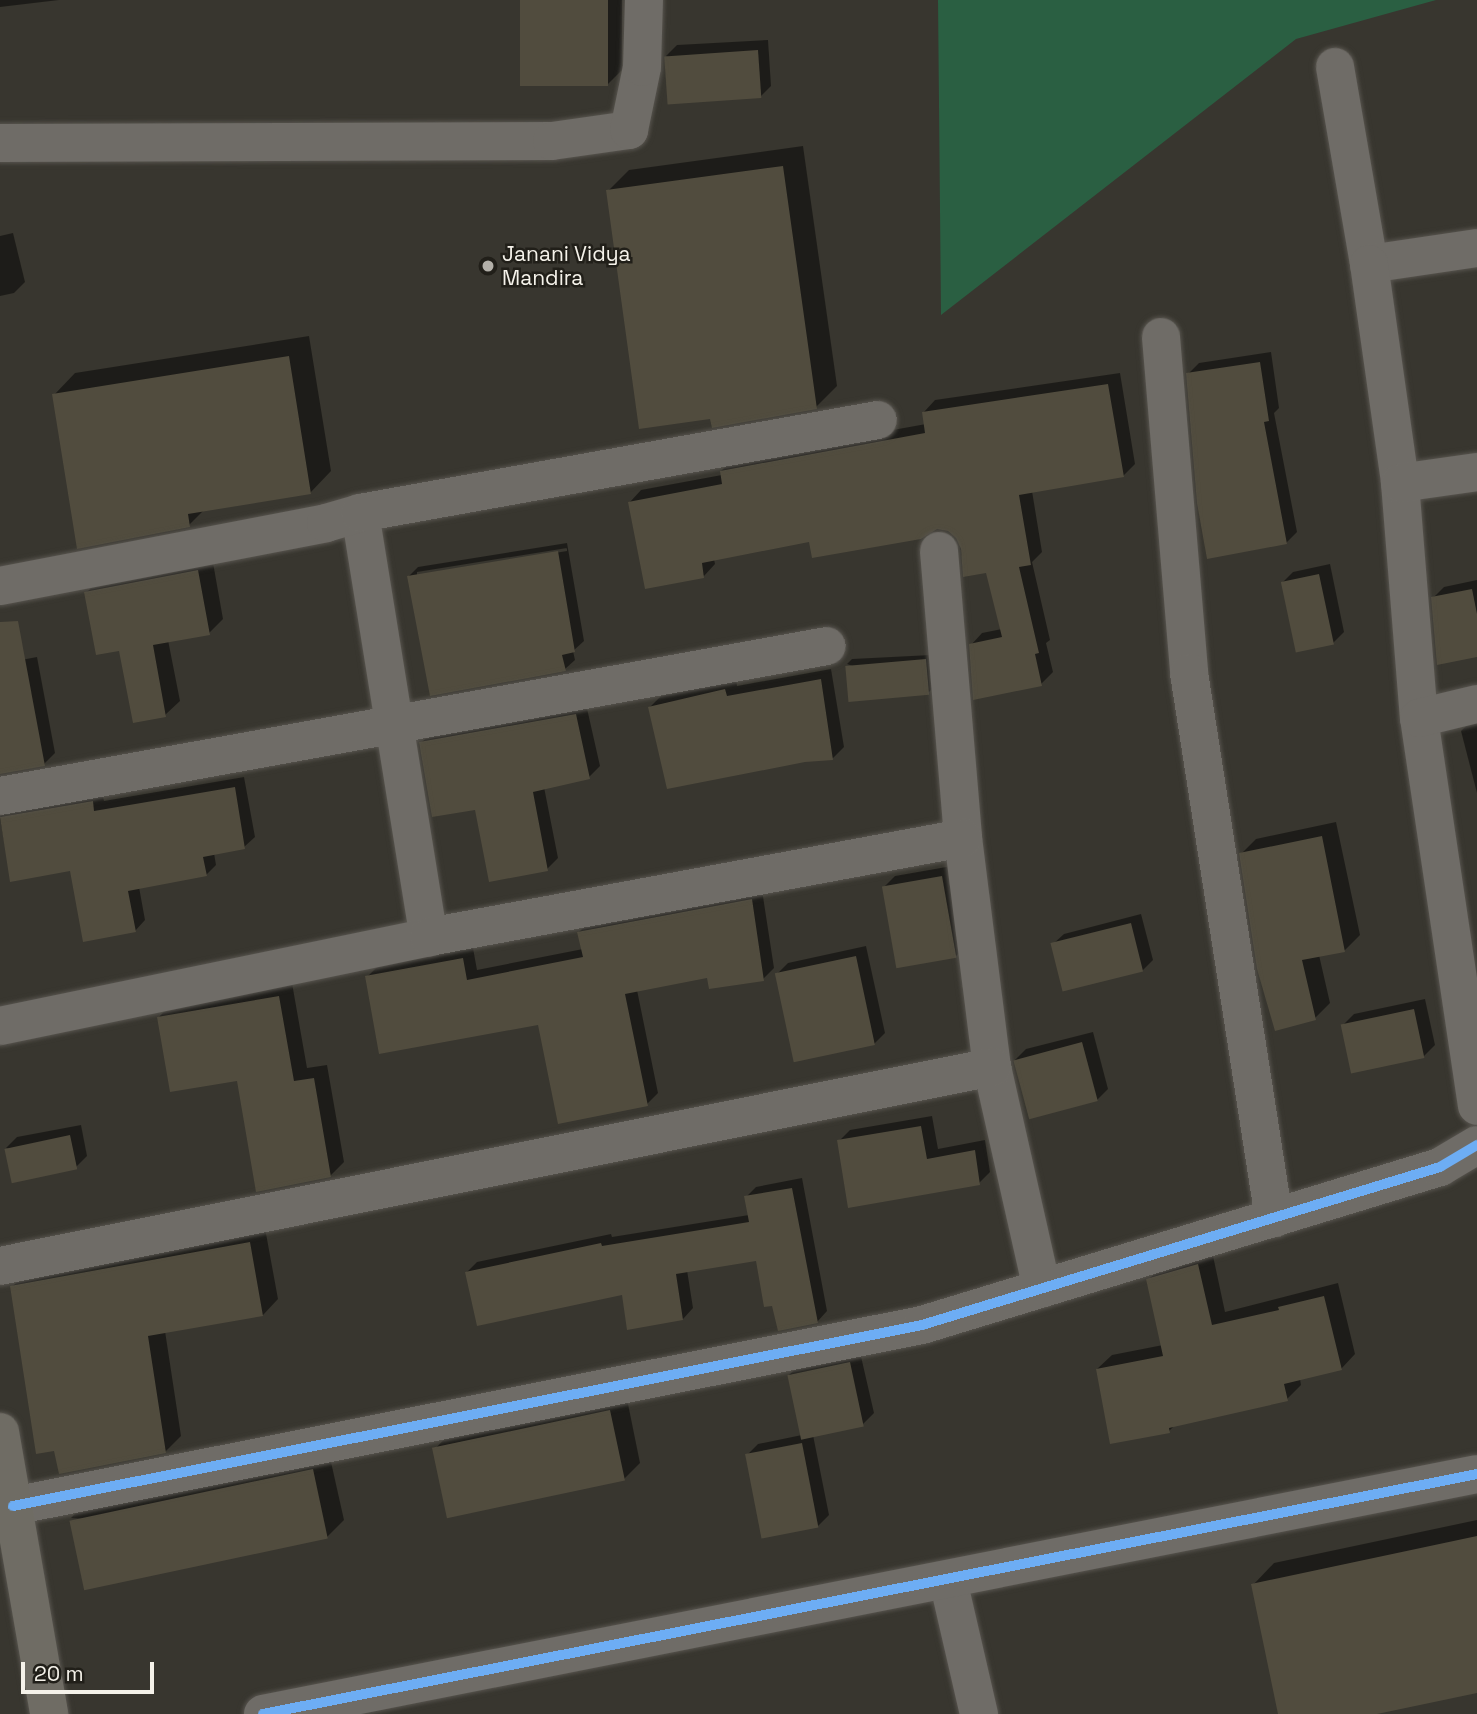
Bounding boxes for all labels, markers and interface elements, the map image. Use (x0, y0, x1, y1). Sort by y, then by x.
place label: Janani Vidya Mandira (502, 241, 631, 291)
marker: Janani Vidya Mandira (480, 258, 496, 274)
scale bar (24, 1648, 158, 1692)
text: 20 m (34, 1660, 84, 1687)

